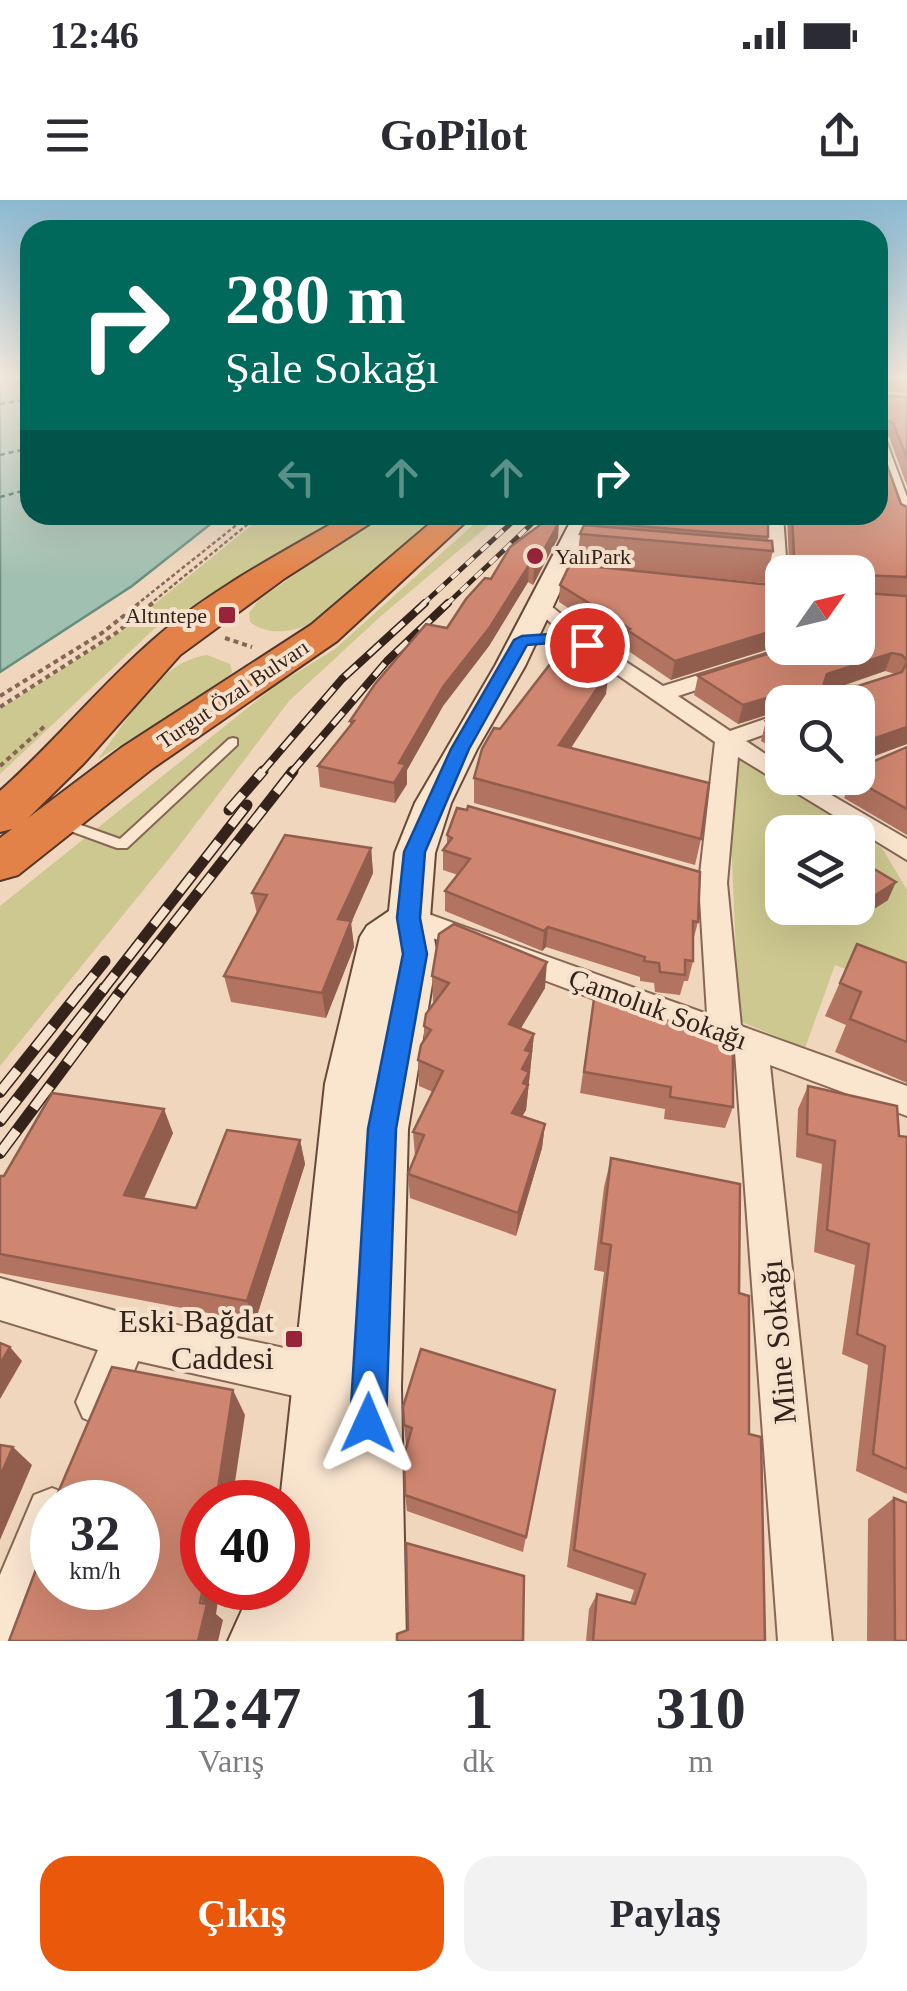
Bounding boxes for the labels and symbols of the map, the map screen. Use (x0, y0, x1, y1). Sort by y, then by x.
place label: YalıPark (555, 544, 631, 569)
marker: YalıPark (524, 545, 546, 567)
north arrow (765, 555, 875, 665)
place label: Altıntepe (125, 603, 207, 628)
pin (545, 603, 630, 688)
marker: Altıntepe (216, 604, 238, 626)
street label: Turgut Özal Bulvarı (153, 634, 313, 754)
street label: Çamoluk Sokağı (565, 962, 752, 1056)
street label: Mine Sokağı (753, 1258, 803, 1425)
place label: Eski Bağdat Caddesi (118, 1303, 274, 1376)
marker: Eski Bağdat Caddesi (283, 1328, 305, 1350)
position arrow (316, 1371, 420, 1475)
speed limit sign: 40 (180, 1480, 310, 1610)

